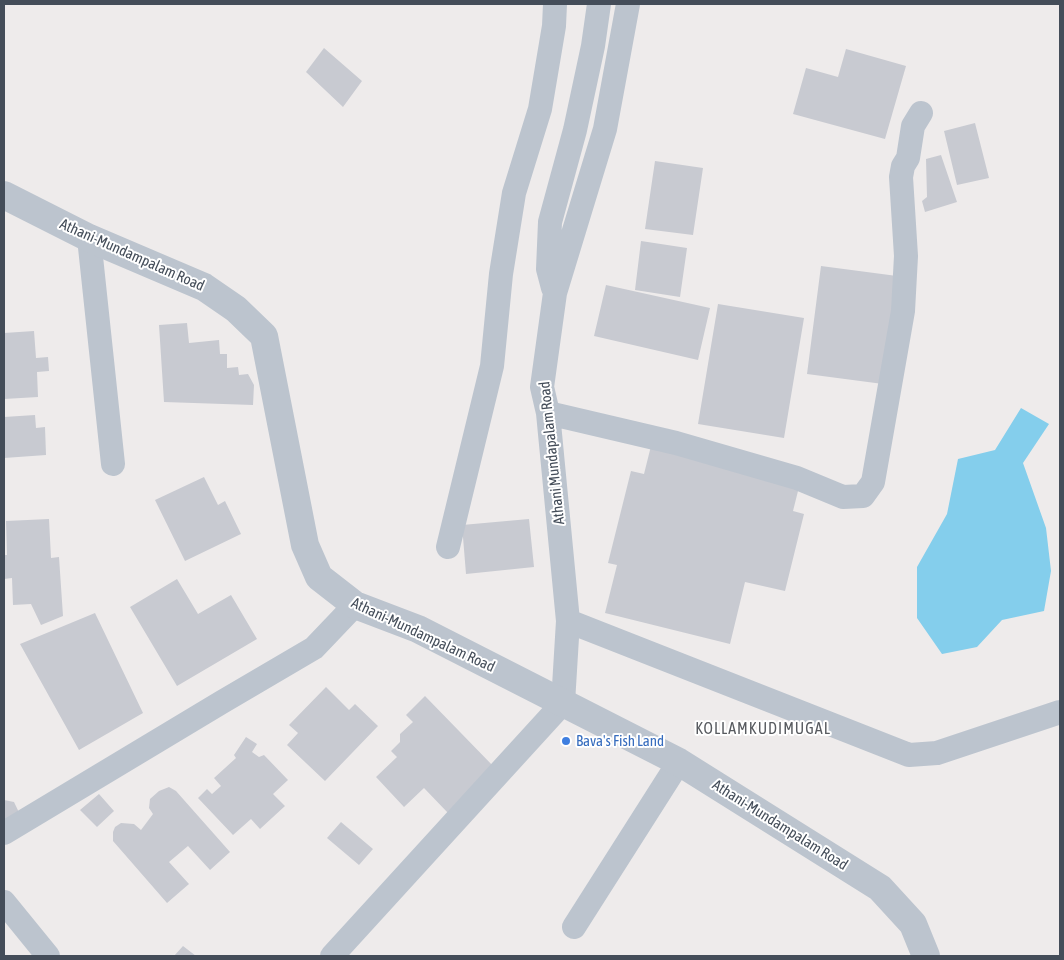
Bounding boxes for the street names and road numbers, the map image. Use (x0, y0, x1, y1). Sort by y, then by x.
street label: Athani-Mundampalam Road (57, 215, 207, 295)
street label: Athani Mundapalam Road (536, 381, 568, 525)
street label: Athani-Mundampalam Road (348, 594, 498, 676)
street label: Athani-Mundampalam Road (709, 776, 851, 874)

